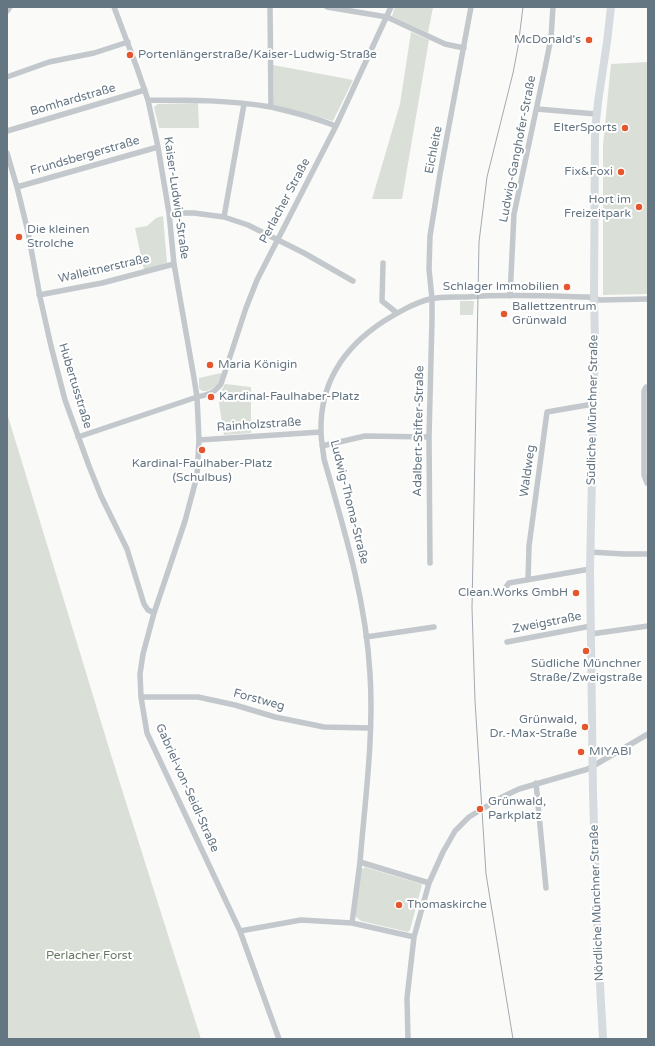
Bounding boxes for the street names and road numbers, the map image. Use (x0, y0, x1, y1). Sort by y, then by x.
street label: Ludwig-Ganghofer-Straße (497, 74, 539, 224)
street label: Bomhardstraße (29, 81, 117, 119)
street label: Eichleite (422, 125, 446, 175)
street label: Frundsbergerstraße (29, 134, 141, 178)
street label: Kaiser-Ludwig-Straße (160, 136, 192, 260)
street label: Perlacher Straße (256, 156, 314, 246)
street label: Walleitnerstraße (57, 252, 151, 286)
street label: Südliche Münchner Straße (584, 335, 602, 485)
street label: Hubertusstraße (55, 342, 95, 430)
street label: Adalbert-Stifter-Straße (411, 365, 427, 497)
street label: Rainholzstraße (216, 415, 302, 435)
street label: Ludwig-Thoma-Straße (327, 438, 371, 566)
street label: Waldweg (517, 444, 539, 498)
street label: Zweigstraße (511, 609, 583, 637)
street label: Forstweg (232, 686, 286, 714)
street label: Gabriel-von-Seidl-Straße (152, 721, 222, 855)
street label: Nördliche Münchner Straße (587, 824, 607, 982)

